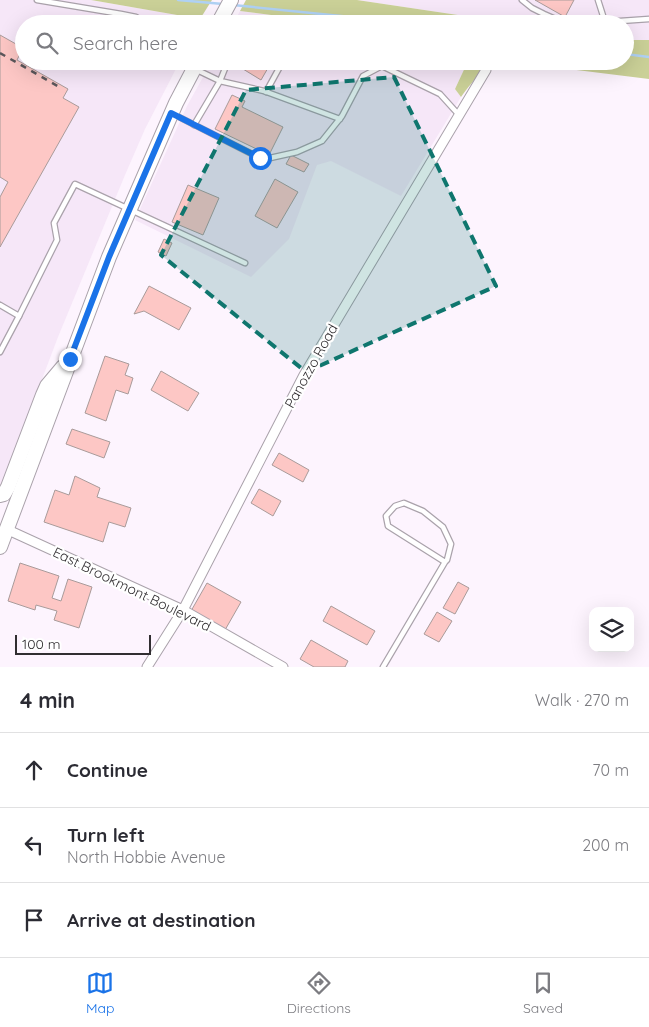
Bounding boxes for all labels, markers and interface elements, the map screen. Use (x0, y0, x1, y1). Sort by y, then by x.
search box (15, 15, 634, 70)
icon: search (33, 29, 61, 57)
text: Search here (73, 31, 178, 55)
route start (249, 147, 272, 170)
street label: Panozzo Road (280, 321, 342, 411)
route end (59, 348, 82, 371)
street label: East Brookmont Boulevard (50, 543, 214, 635)
map controls (589, 607, 634, 652)
button: layers (589, 607, 634, 652)
scale bar (15, 632, 151, 655)
text: 100 m (22, 635, 60, 653)
text: 4 min (20, 687, 75, 713)
text: Walk · 270 m (535, 690, 629, 710)
icon: ahead (20, 756, 48, 784)
text: Continue (67, 758, 148, 782)
text: 70 m (592, 760, 629, 780)
text: Turn left (67, 823, 145, 847)
icon: left (20, 831, 48, 859)
text: 200 m (582, 835, 629, 855)
text: North Hobbie Avenue (67, 847, 225, 867)
icon: arrive (20, 906, 48, 934)
text: Arrive at destination (67, 908, 256, 932)
tab: Map (86, 969, 115, 1017)
tab: Directions (287, 969, 351, 1017)
tab: Saved (523, 969, 563, 1017)

